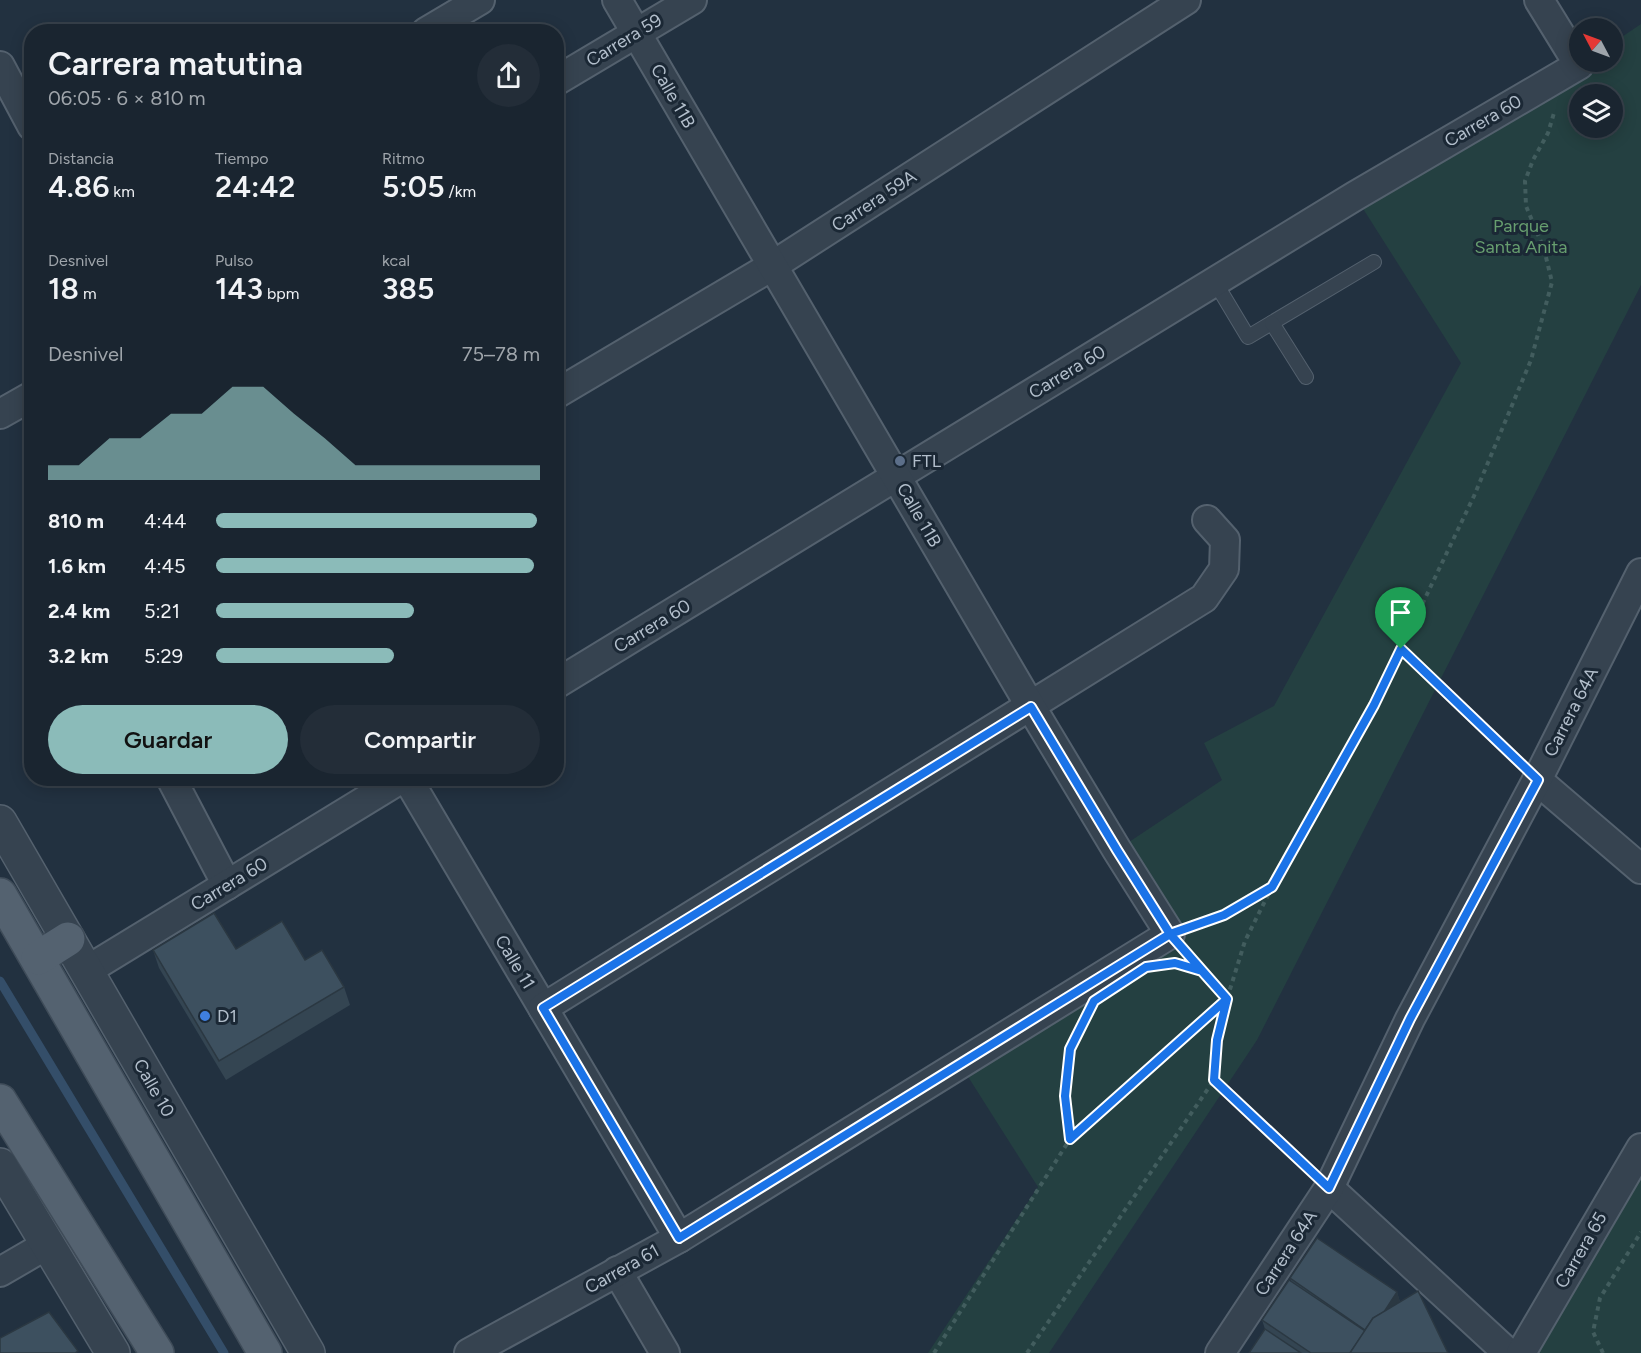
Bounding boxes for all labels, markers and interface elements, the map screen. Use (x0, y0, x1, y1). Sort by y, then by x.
street label: Carrera 59 (582, 9, 666, 71)
north arrow (1569, 18, 1623, 72)
map controls (1569, 18, 1623, 138)
text: Carrera matutina (48, 44, 303, 83)
button: share (477, 44, 540, 107)
street label: Calle 11B (646, 60, 700, 132)
button: layers (1569, 84, 1623, 138)
text: 06:05 · 6 × 810 m (48, 86, 205, 110)
street label: Carrera 60 (1440, 90, 1526, 152)
text: Distancia (48, 149, 114, 168)
text: Tiempo (215, 149, 269, 168)
text: Ritmo (382, 149, 425, 168)
street label: Carrera 59A (828, 165, 920, 237)
text: 4.86 (48, 168, 109, 205)
text: 24:42 (215, 168, 295, 205)
text: 5:05 (382, 168, 445, 205)
text: km (109, 182, 135, 201)
text: /km (445, 182, 476, 201)
park label: Parque Santa Anita (1474, 215, 1568, 258)
text: Desnivel (48, 251, 108, 270)
text: Pulso (215, 251, 253, 270)
text: kcal (382, 251, 410, 270)
text: 18 (48, 270, 79, 307)
text: 143 (215, 270, 263, 307)
text: 385 (382, 270, 434, 307)
text: m (79, 284, 97, 303)
text: bpm (263, 284, 299, 303)
street label: Carrera 60 (1025, 341, 1109, 403)
text: Desnivel (48, 342, 123, 366)
text: 75–78 m (462, 342, 540, 366)
place label: FTL (912, 450, 942, 472)
marker: FTL (893, 454, 907, 468)
street label: Calle 11B (892, 479, 946, 551)
text: 810 m (48, 509, 104, 533)
text: 4:44 (144, 509, 186, 533)
text: 1.6 km (48, 554, 106, 578)
text: 4:45 (144, 554, 185, 578)
pin (1375, 587, 1426, 649)
street label: Carrera 60 (610, 595, 694, 657)
icon: arrive (1384, 596, 1417, 629)
text: 2.4 km (48, 599, 110, 623)
text: 5:21 (144, 599, 180, 623)
text: 3.2 km (48, 644, 109, 668)
text: 5:29 (144, 644, 183, 668)
street label: Carrera 64A (1539, 664, 1603, 760)
button: Guardar (48, 705, 288, 774)
button: Compartir (300, 705, 540, 774)
street label: Carrera 60 (187, 853, 271, 915)
street label: Calle 11 (490, 931, 540, 993)
place label: D1 (217, 1005, 237, 1027)
marker: D1 (198, 1009, 212, 1023)
street label: Calle 10 (129, 1055, 179, 1121)
street label: Carrera 64A (1250, 1206, 1322, 1300)
street label: Carrera 65 (1550, 1208, 1612, 1292)
street label: Carrera 61 (581, 1240, 663, 1298)

